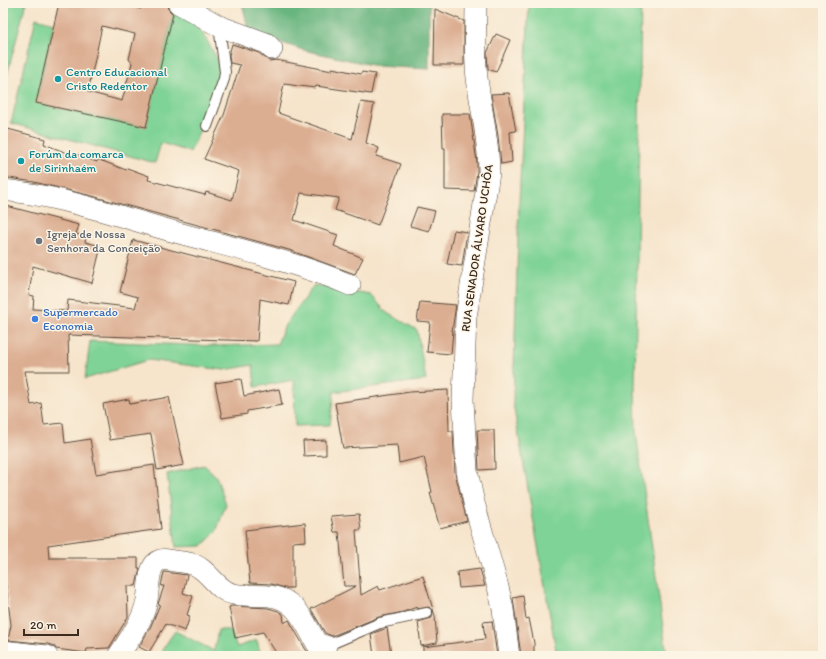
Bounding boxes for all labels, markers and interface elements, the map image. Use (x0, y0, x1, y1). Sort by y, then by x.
place label: Centro Educacional Cristo Redentor (66, 65, 168, 93)
marker: Centro Educacional Cristo Redentor (53, 74, 63, 84)
place label: Forúm da comarca de Sirinhaém (29, 147, 124, 175)
marker: Forúm da comarca de Sirinhaém (16, 156, 26, 166)
street label: RUA SENADOR ÁLVARO UCHÔA (458, 163, 496, 333)
place label: Igreja de Nossa Senhora da Conceição (47, 227, 160, 255)
marker: Igreja de Nossa Senhora da Conceição (34, 236, 44, 246)
place label: Supermercado Economia (43, 305, 118, 333)
marker: Supermercado Economia (30, 314, 40, 324)
scale bar (24, 611, 78, 637)
text: 20 m (30, 618, 57, 632)

